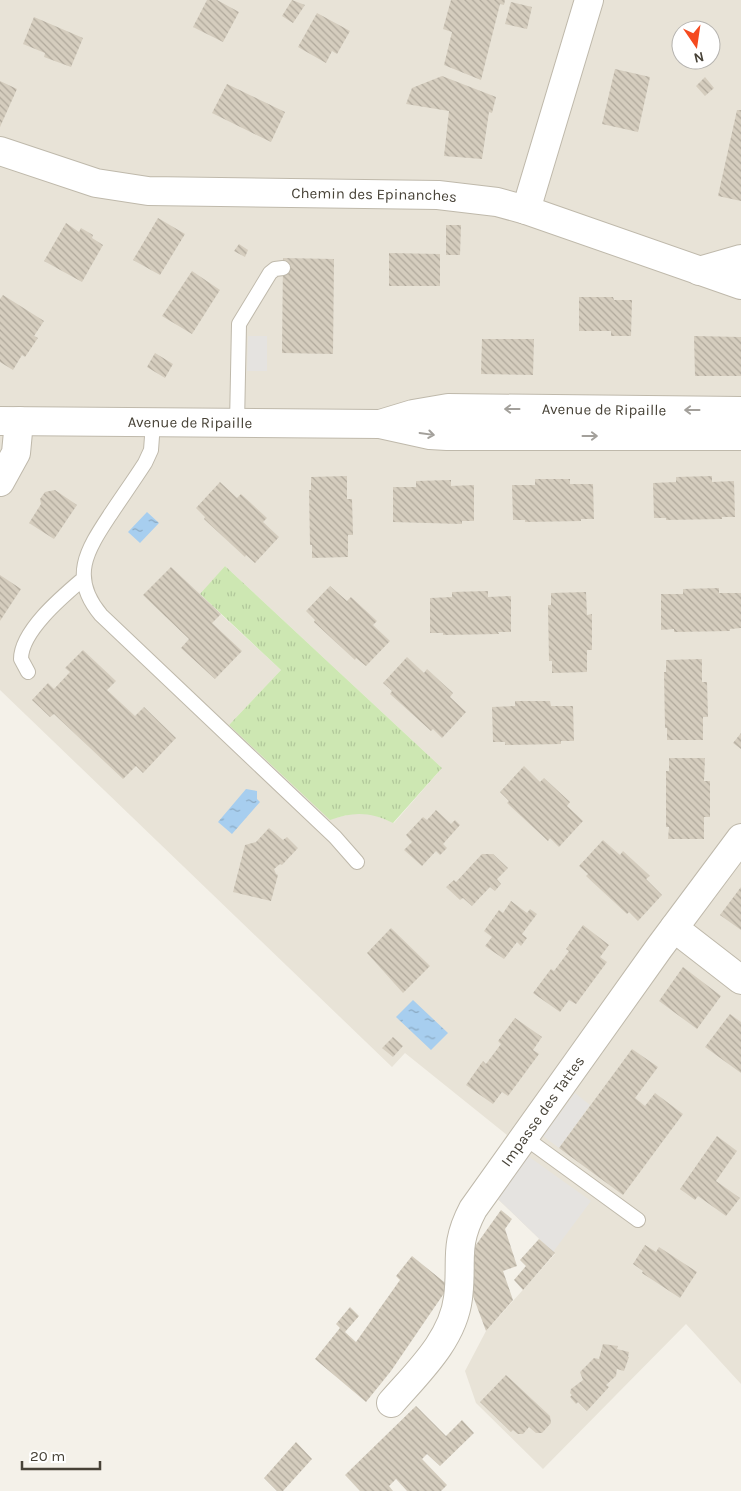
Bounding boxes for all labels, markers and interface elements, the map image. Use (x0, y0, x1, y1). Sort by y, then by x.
north arrow (671, 20, 721, 70)
text: N (692, 48, 706, 67)
street label: Chemin des Epinanches (291, 184, 458, 206)
street label: Avenue de Ripaille (542, 400, 666, 419)
one-way arrow (505, 404, 521, 414)
one-way arrow (685, 405, 701, 415)
street label: Avenue de Ripaille (128, 413, 252, 432)
one-way arrow (419, 430, 435, 440)
one-way arrow (582, 431, 598, 441)
street label: Impasse des Tattes (497, 1052, 588, 1170)
scale bar (22, 1438, 100, 1470)
text: 20 m (30, 1447, 65, 1465)

